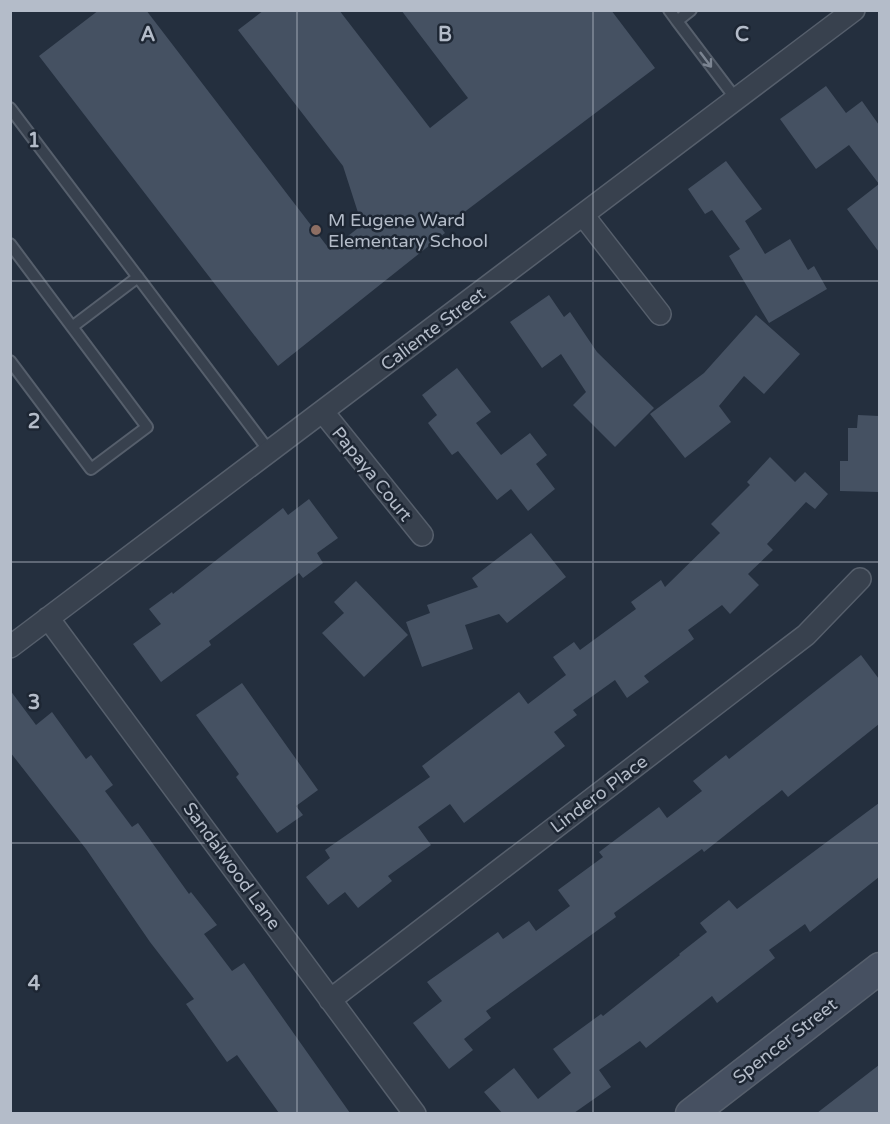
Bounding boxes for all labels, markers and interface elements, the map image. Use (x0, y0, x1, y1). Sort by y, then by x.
text: A (141, 23, 156, 47)
text: B (438, 23, 452, 47)
text: C (735, 23, 749, 47)
one-way arrow (700, 52, 713, 68)
text: 1 (28, 129, 40, 153)
place label: M Eugene Ward Elementary School (328, 209, 488, 252)
marker: M Eugene Ward Elementary School (309, 223, 323, 237)
street label: Caliente Street (376, 282, 490, 376)
text: 2 (28, 410, 40, 434)
street label: Papaya Court (327, 422, 417, 526)
text: 3 (28, 691, 40, 715)
street label: Lindero Place (546, 750, 652, 838)
street label: Sandalwood Lane (178, 798, 286, 934)
text: 4 (28, 972, 41, 996)
street label: Spencer Street (729, 993, 842, 1089)

